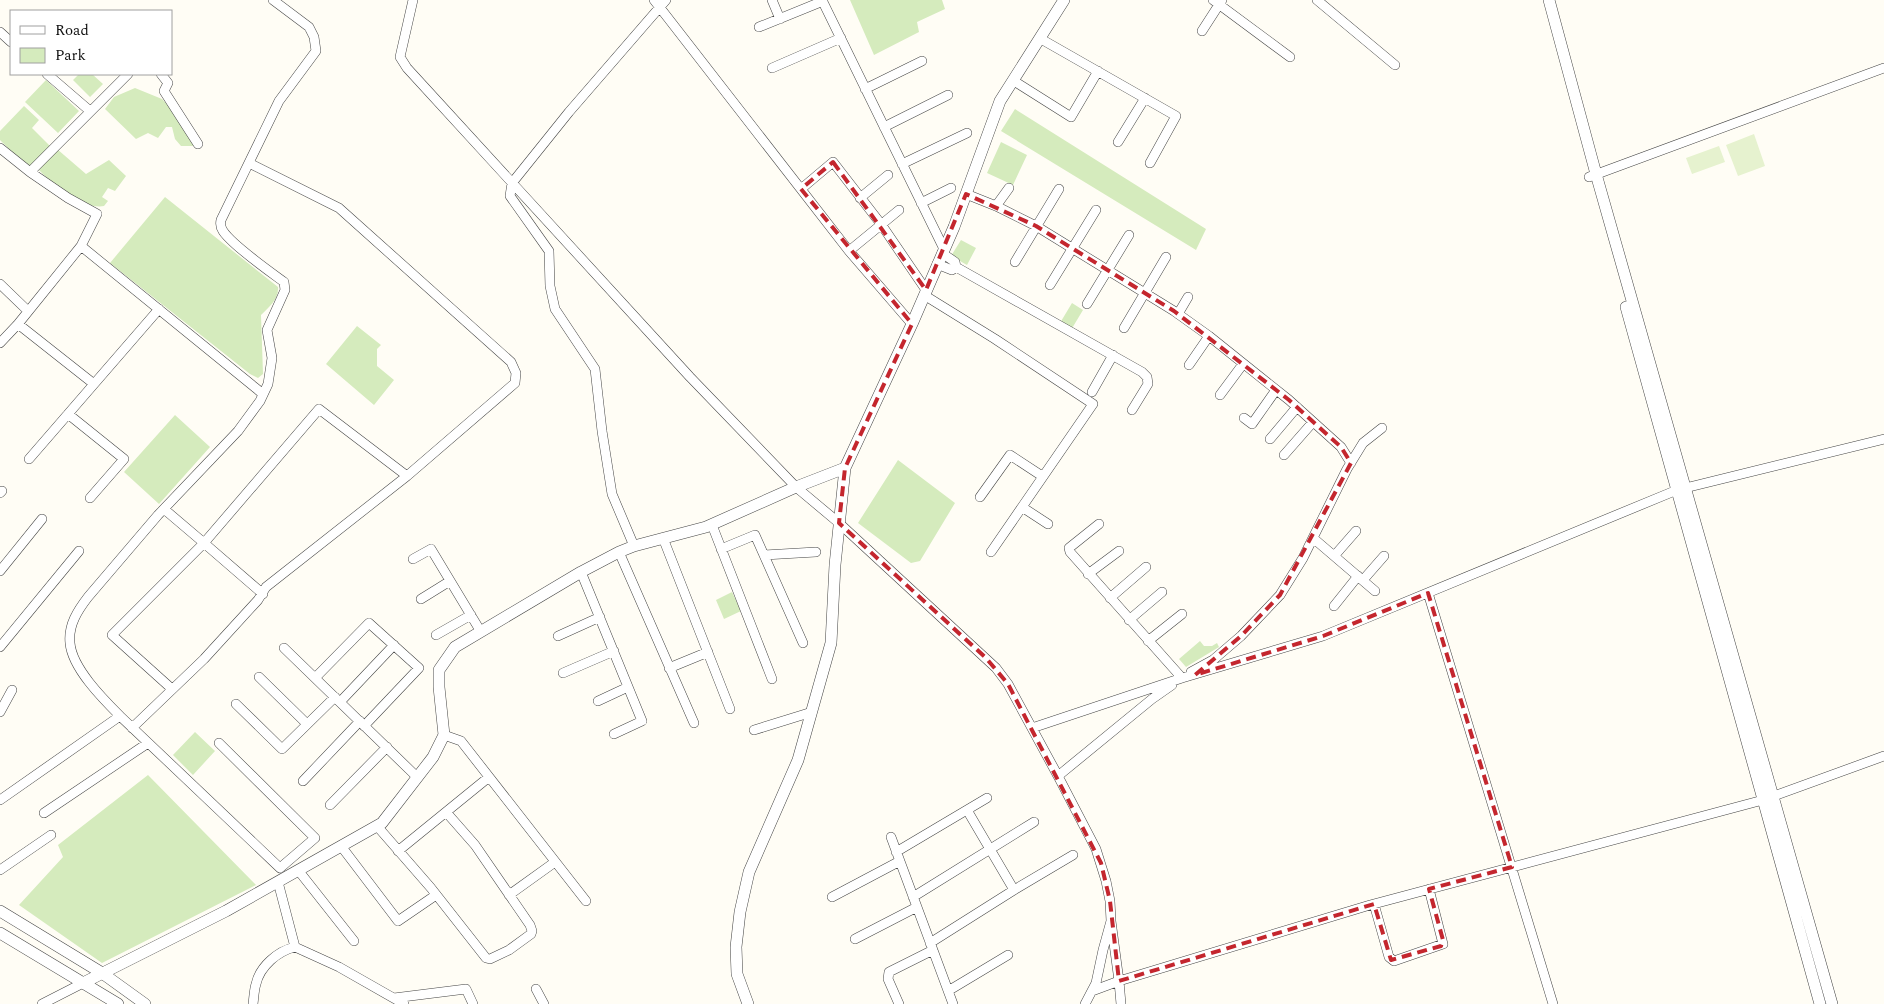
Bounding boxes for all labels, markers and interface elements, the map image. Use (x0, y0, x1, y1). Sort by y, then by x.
legend (10, 10, 172, 75)
text: Road (55, 19, 89, 42)
text: Park (55, 44, 86, 67)

